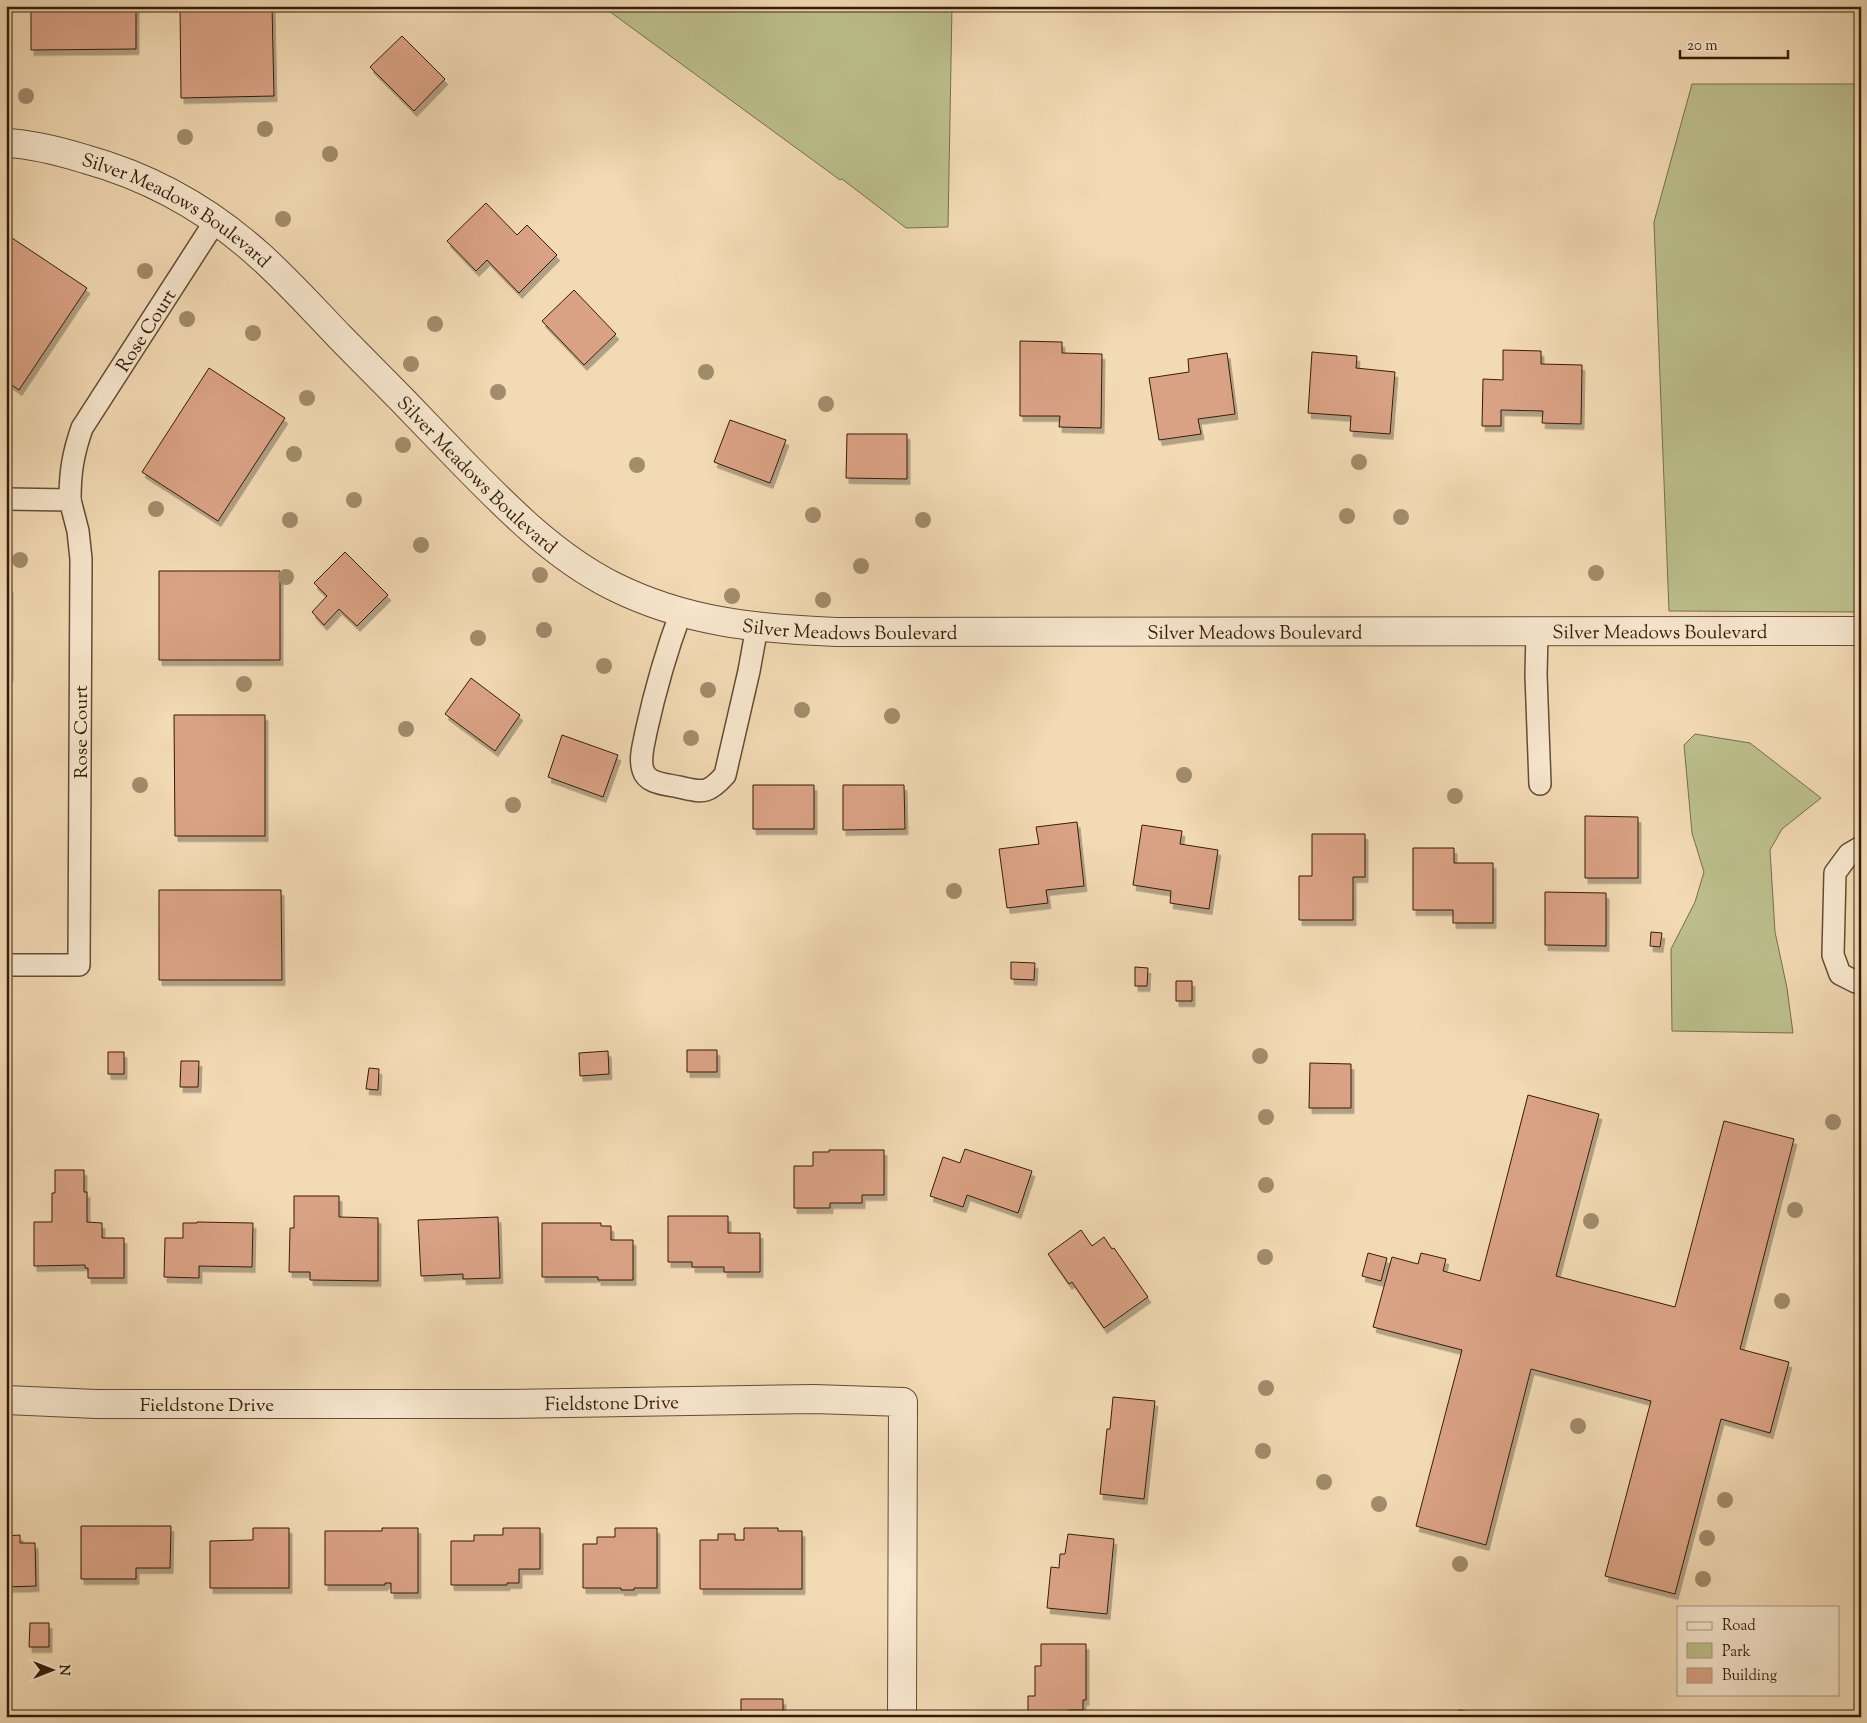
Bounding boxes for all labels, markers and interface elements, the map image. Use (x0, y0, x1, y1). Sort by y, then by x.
scale bar (1680, 28, 1787, 60)
text: 20 m (1687, 36, 1718, 57)
street label: Silver Meadows Boulevard (78, 148, 276, 275)
street label: Rose Court (111, 284, 184, 378)
street label: Silver Meadows Boulevard (389, 391, 562, 562)
street label: Silver Meadows Boulevard (740, 614, 958, 648)
street label: Silver Meadows Boulevard (1147, 620, 1363, 648)
street label: Silver Meadows Boulevard (1552, 620, 1768, 647)
street label: Rose Court (69, 685, 96, 779)
street label: Fieldstone Drive (545, 1390, 679, 1419)
street label: Fieldstone Drive (140, 1393, 274, 1420)
legend (1677, 1606, 1840, 1696)
text: Road (1722, 1616, 1756, 1637)
text: Park (1722, 1642, 1751, 1663)
north arrow (28, 1646, 78, 1696)
text: N (53, 1664, 73, 1676)
text: Building (1722, 1666, 1777, 1687)

